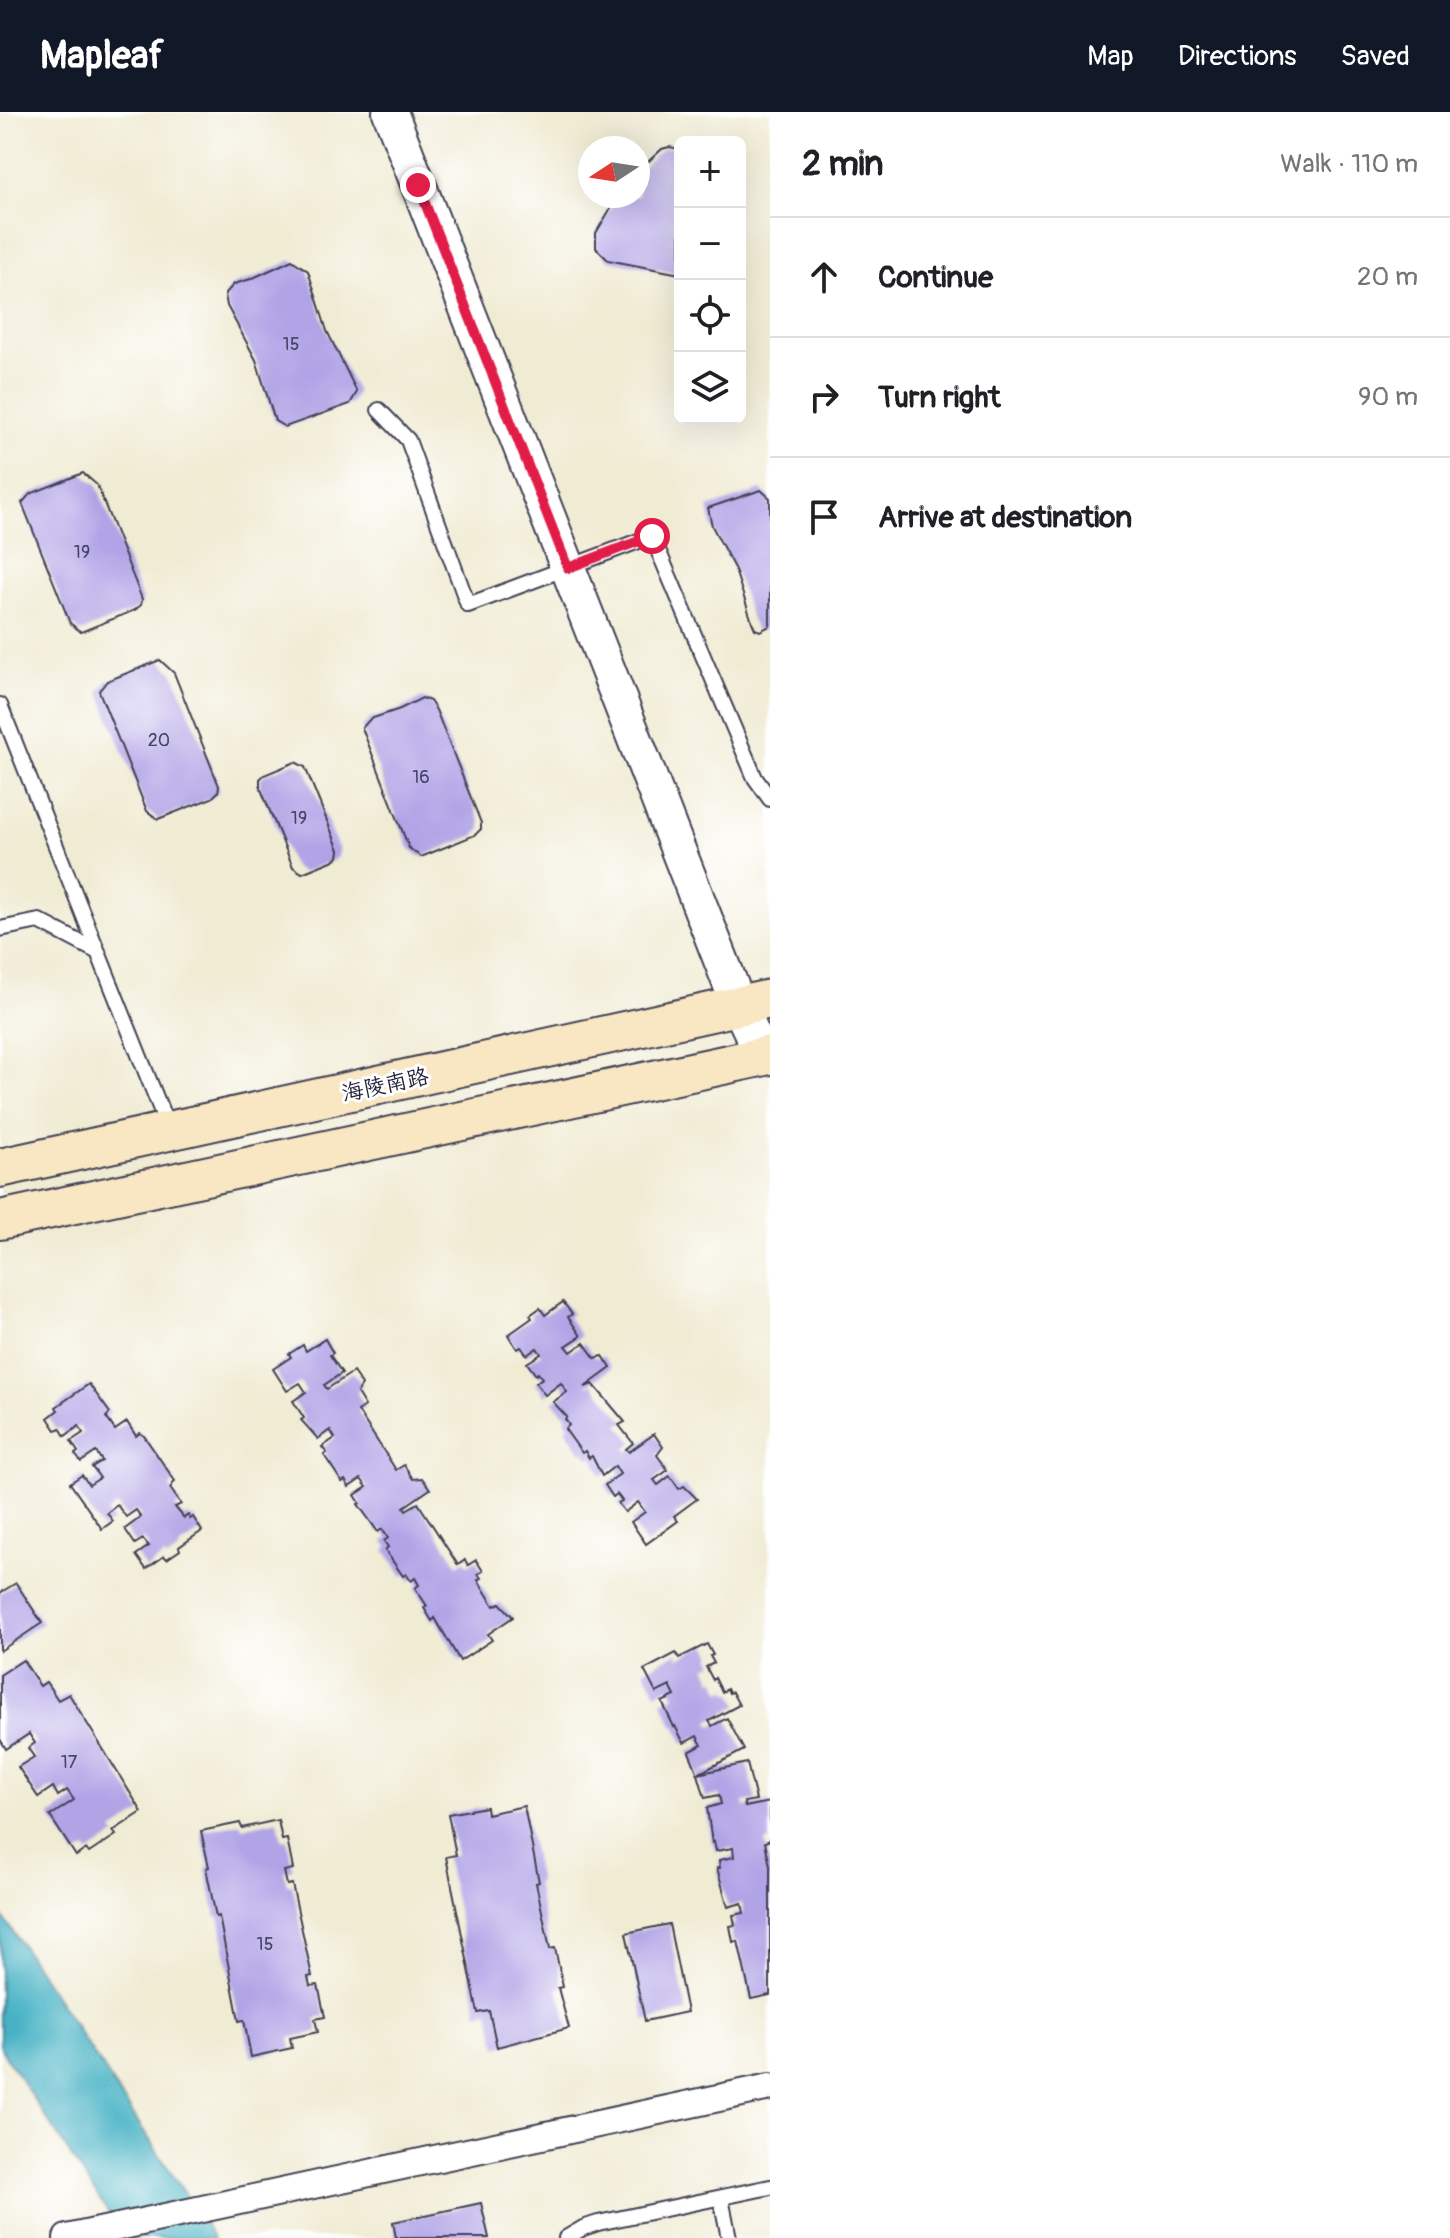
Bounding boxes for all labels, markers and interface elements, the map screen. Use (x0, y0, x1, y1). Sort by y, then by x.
text: Mapleaf (40, 32, 164, 80)
text: Map (1087, 39, 1134, 74)
text: Directions (1178, 39, 1297, 74)
text: Saved (1341, 39, 1410, 74)
north arrow (578, 136, 650, 208)
map controls (674, 136, 746, 424)
button: + (674, 136, 746, 208)
text: 2 min (802, 143, 884, 186)
text: Walk · 110 m (1280, 148, 1418, 180)
route end (400, 167, 436, 203)
button: − (674, 208, 746, 280)
icon: ahead (802, 255, 846, 299)
text: Continue (878, 259, 993, 296)
text: 20 m (1357, 261, 1418, 293)
button: locate (674, 280, 746, 352)
house number: 15 (283, 333, 299, 356)
button: layers (674, 352, 746, 424)
icon: right (802, 375, 846, 419)
text: Turn right (878, 379, 1001, 416)
text: 90 m (1358, 381, 1418, 413)
icon: arrive (802, 495, 846, 539)
text: Arrive at destination (878, 499, 1132, 536)
route start (634, 518, 670, 554)
house number: 19 (74, 541, 90, 564)
house number: 20 (148, 729, 170, 752)
house number: 16 (412, 766, 430, 789)
house number: 19 (291, 807, 307, 830)
street label: 海陵南路 (339, 1062, 431, 1108)
house number: 17 (61, 1751, 78, 1774)
house number: 15 (257, 1933, 273, 1956)

